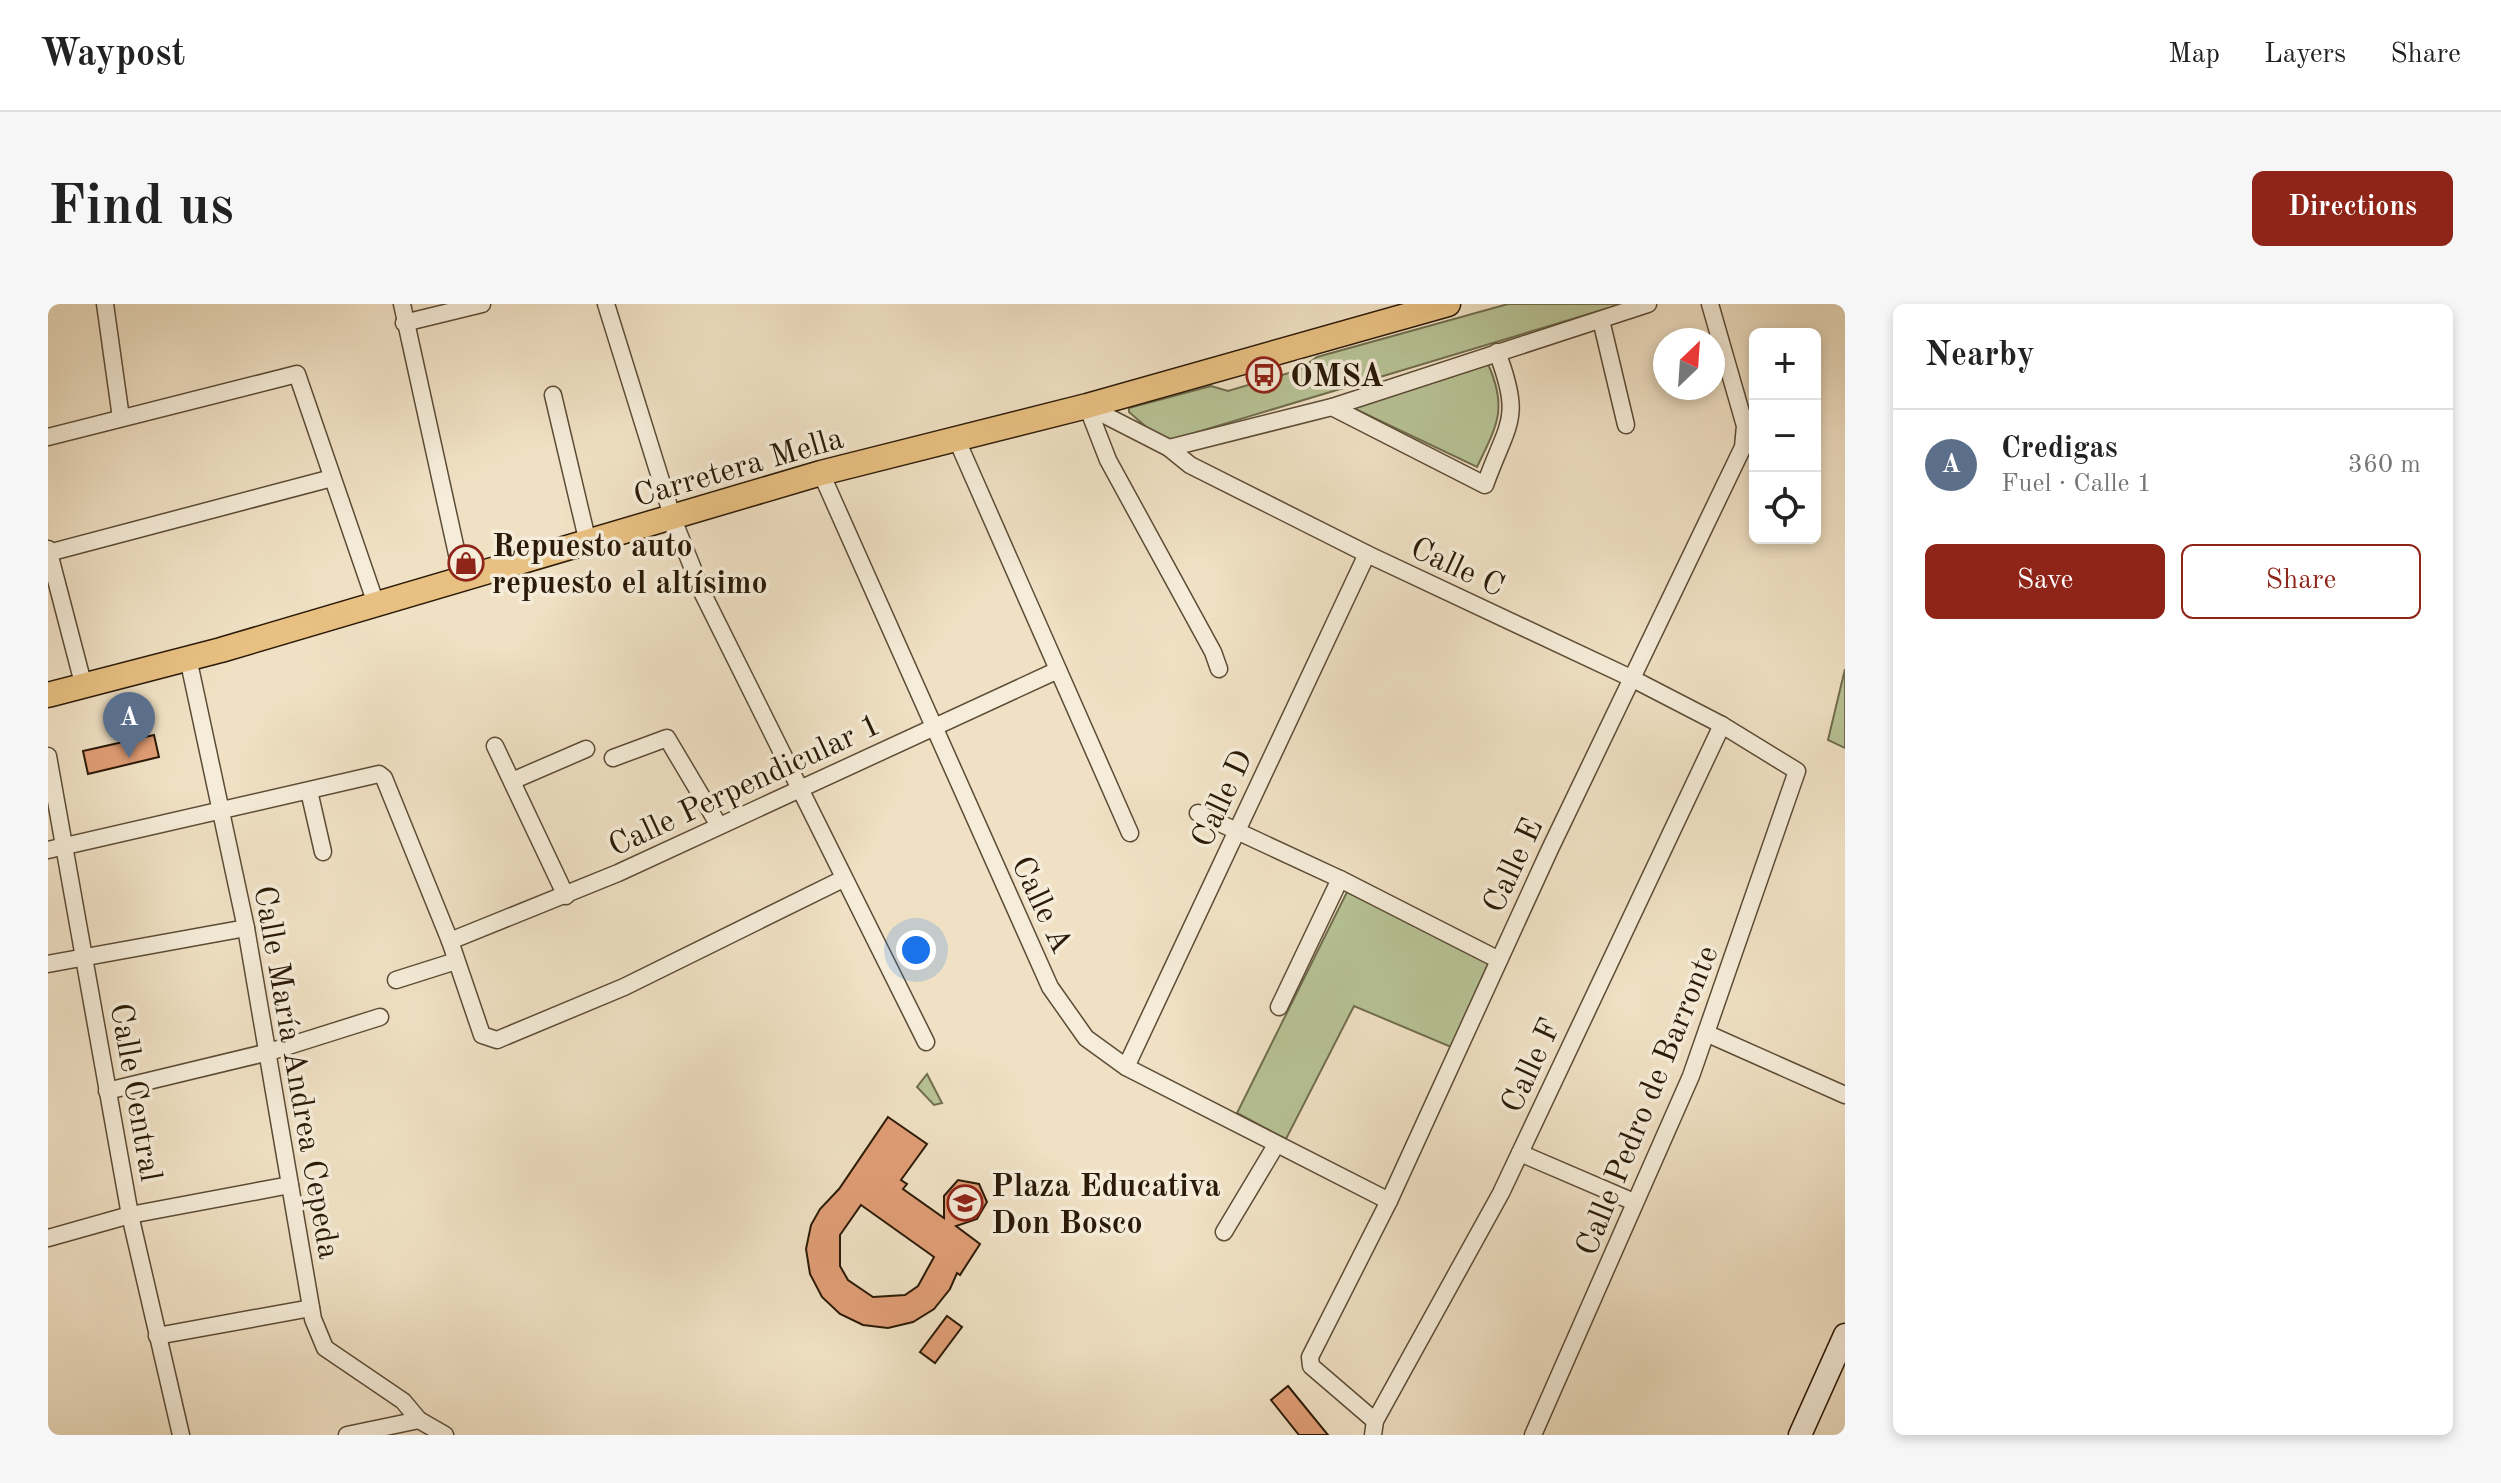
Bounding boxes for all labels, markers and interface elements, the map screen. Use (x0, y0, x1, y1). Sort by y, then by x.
text: Waypost (40, 36, 185, 74)
text: Map (2168, 41, 2220, 69)
text: Layers (2264, 41, 2346, 69)
text: Share (2390, 41, 2461, 69)
button: Directions (2252, 171, 2453, 246)
text: Find us (48, 180, 234, 236)
north arrow (1653, 328, 1725, 400)
map controls (1749, 328, 1821, 544)
button: + (1749, 328, 1821, 400)
text: Nearby (1925, 339, 2035, 373)
bus stop icon: OMSA (1245, 356, 1283, 394)
place label: OMSA (1290, 362, 1384, 394)
button: − (1749, 400, 1821, 472)
street label: Carretera Mella (630, 424, 848, 514)
text: Credigas (2001, 434, 2118, 464)
text: A (1941, 452, 1961, 478)
text: 360 m (2348, 452, 2421, 478)
text: Fuel · Calle 1 (2001, 471, 2152, 497)
button: locate (1749, 472, 1821, 544)
place label: Repuesto auto repuesto el altísimo (492, 532, 768, 601)
street label: Calle C (1405, 533, 1509, 604)
shop icon: Repuesto auto repuesto el altísimo (447, 544, 485, 582)
button: Save (1925, 544, 2165, 619)
button: Share (2181, 544, 2421, 619)
pin: A (103, 692, 155, 758)
street label: Calle Perpendicular 1 (604, 710, 886, 864)
street label: Calle D (1187, 746, 1260, 853)
street label: Calle E (1479, 814, 1550, 918)
street label: Calle A (1004, 852, 1076, 959)
street label: Calle María Andrea Cepeda (246, 883, 344, 1262)
your location (896, 930, 936, 970)
street label: Calle Pedro de Barronte (1572, 942, 1726, 1261)
street label: Calle Central (103, 1001, 165, 1184)
street label: Calle F (1497, 1014, 1568, 1118)
place label: Plaza Educativa Don Bosco (991, 1172, 1221, 1241)
school or university icon: Plaza Educativa Don Bosco (946, 1184, 984, 1222)

